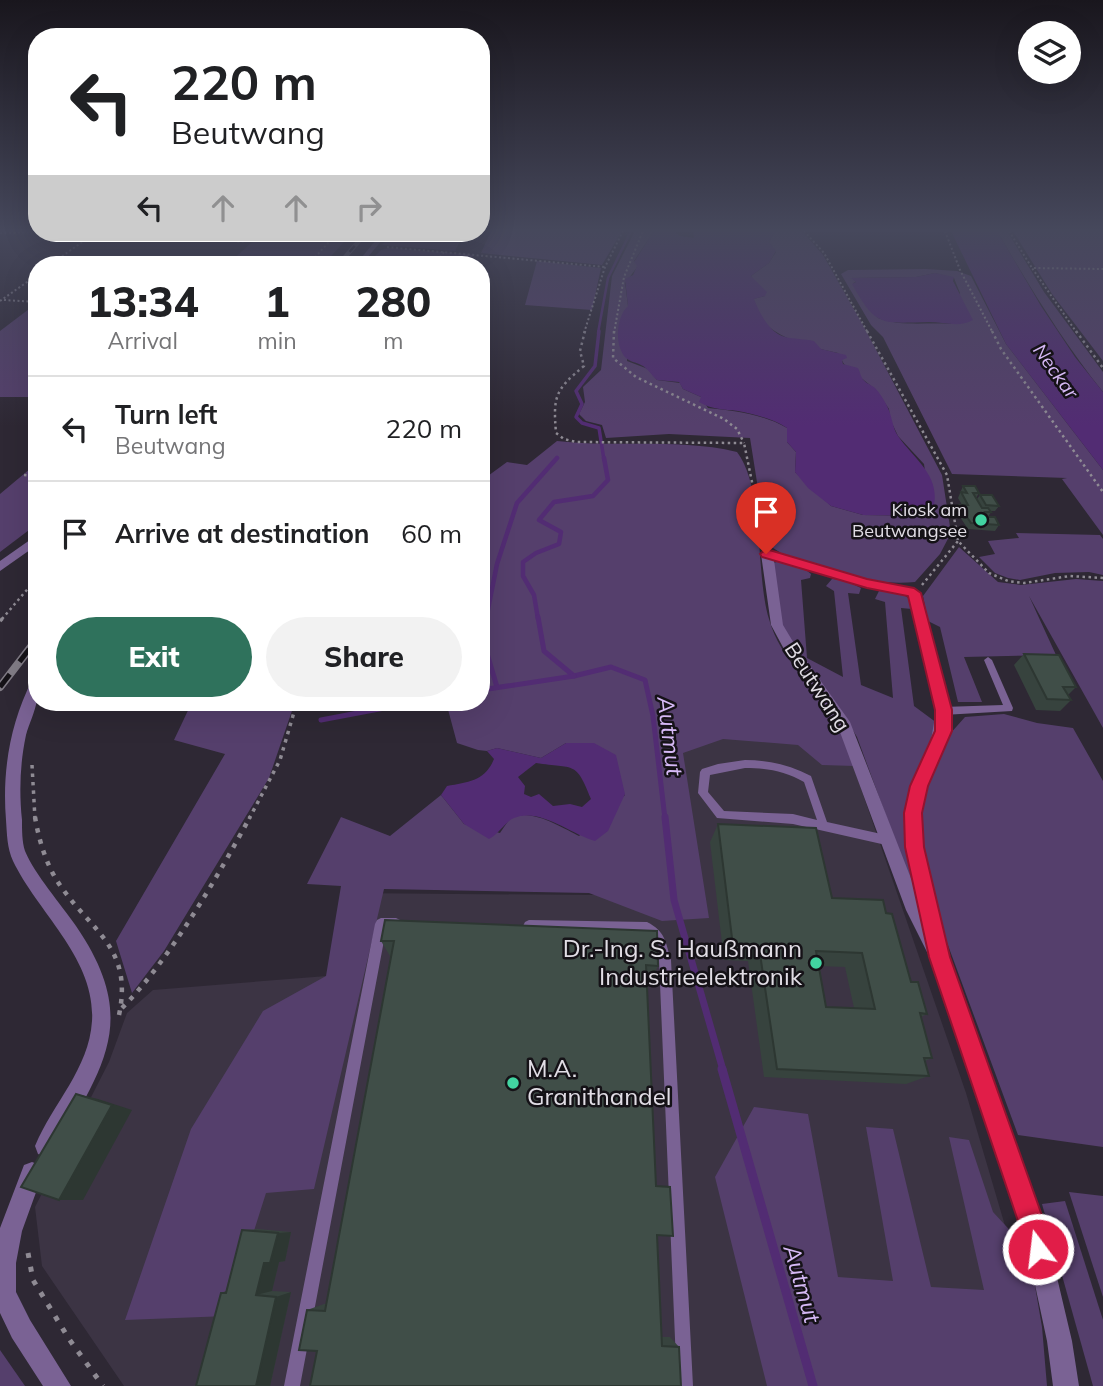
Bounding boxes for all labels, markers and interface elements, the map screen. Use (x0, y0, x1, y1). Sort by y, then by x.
map controls (1018, 21, 1081, 84)
button: layers (1018, 21, 1081, 84)
text: 220 m (171, 51, 317, 112)
icon: left (56, 56, 147, 147)
text: Beutwang (171, 112, 325, 152)
icon: left (131, 189, 169, 227)
icon: ahead (204, 189, 242, 227)
icon: ahead (277, 189, 315, 227)
icon: right (350, 189, 388, 227)
text: 13:34 (87, 275, 199, 328)
text: 1 (264, 275, 290, 328)
text: 280 (356, 275, 431, 328)
text: Arrival (108, 326, 178, 355)
text: min (257, 326, 297, 355)
text: m (383, 326, 403, 355)
water label: Neckar (1028, 339, 1085, 404)
text: Turn left (115, 398, 217, 431)
icon: left (56, 410, 94, 448)
text: 220 m (386, 412, 462, 445)
text: Beutwang (115, 431, 226, 460)
pin (736, 482, 796, 554)
icon: arrive (747, 493, 785, 531)
place label: Kiosk am Beutwangsee (852, 498, 967, 542)
marker: Kiosk am Beutwangsee (973, 512, 989, 528)
icon: arrive (56, 515, 94, 553)
text: Arrive at destination (115, 517, 370, 550)
text: 60 m (401, 517, 462, 550)
button: Exit (56, 617, 252, 697)
button: Share (266, 617, 462, 697)
street label: Beutwang (779, 637, 856, 736)
water label: Autmut (651, 694, 690, 778)
place label: Dr.-Ing. S. Haußmann Industrieelektronik (563, 933, 803, 991)
marker: Dr.-Ing. S. Haußmann Industrieelektronik (808, 955, 824, 971)
place label: M.A. Granithandel (527, 1053, 671, 1111)
marker: M.A. Granithandel (505, 1075, 521, 1091)
position arrow (1001, 1212, 1075, 1286)
water label: Autmut (777, 1241, 828, 1327)

